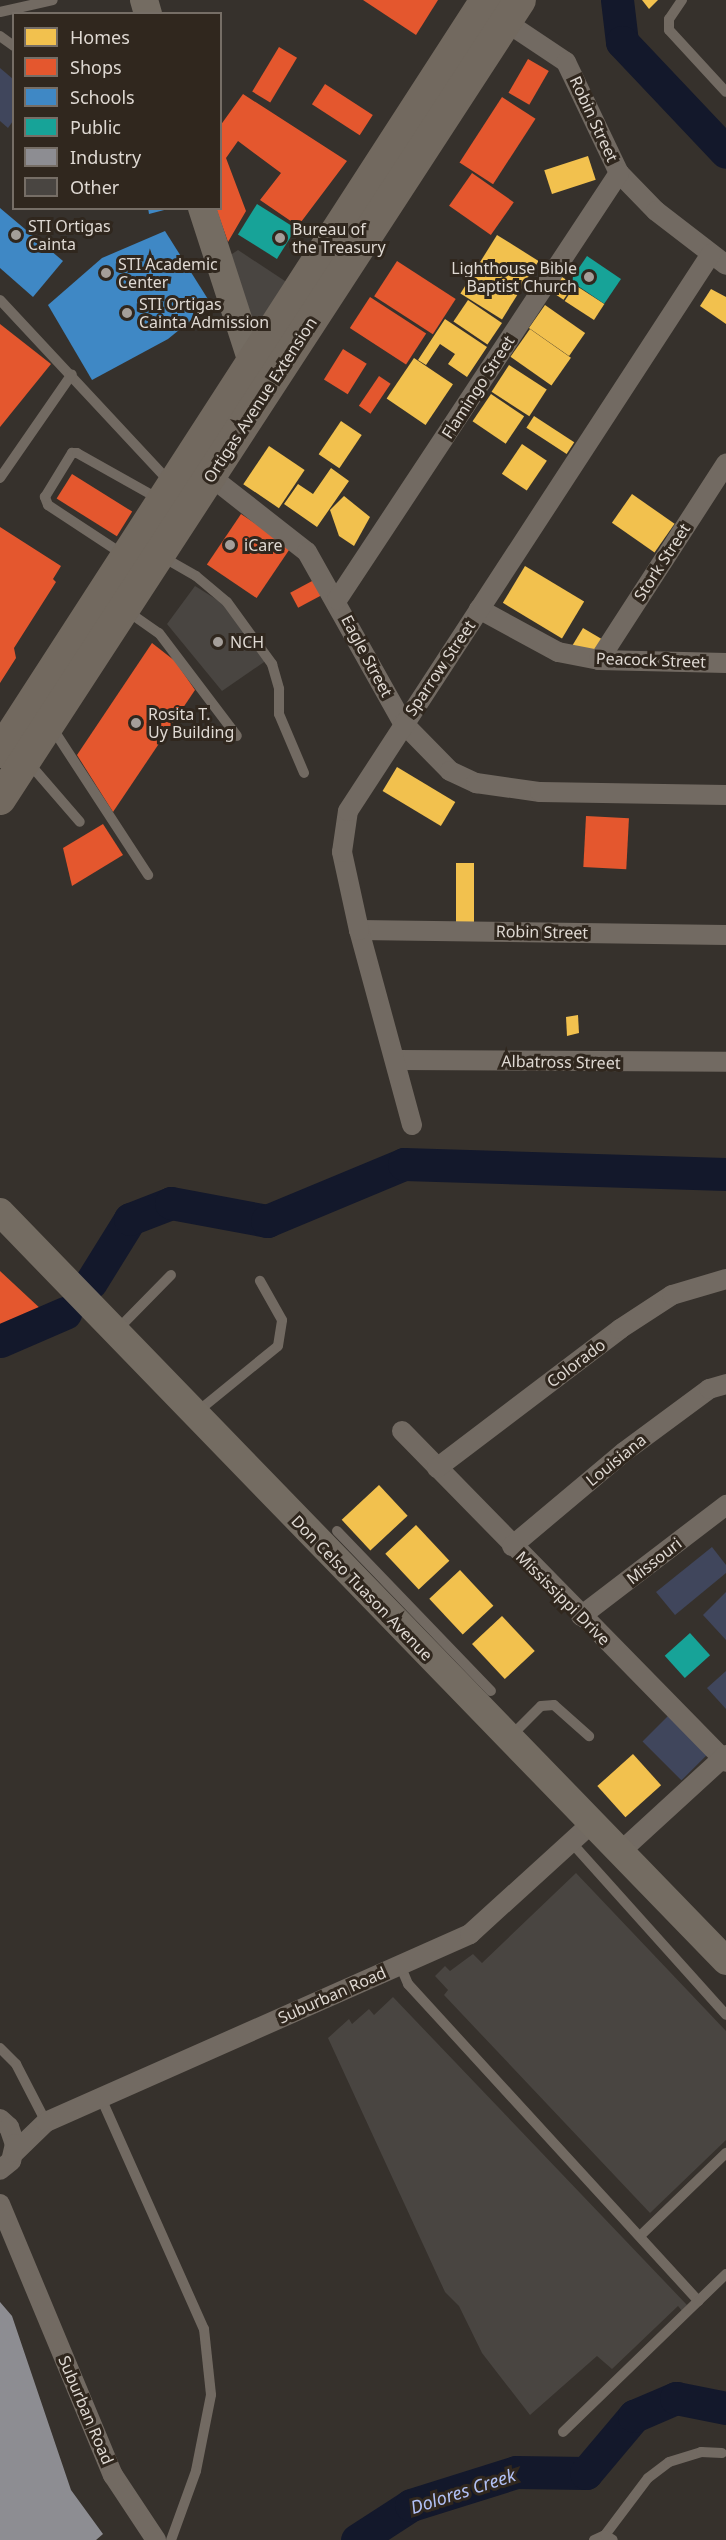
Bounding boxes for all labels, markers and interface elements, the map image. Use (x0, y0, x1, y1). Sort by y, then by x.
legend (12, 12, 222, 210)
text: Homes (70, 25, 130, 49)
text: Shops (70, 55, 122, 79)
street label: Robin Street (566, 73, 622, 165)
text: Schools (70, 85, 135, 109)
text: Public (70, 115, 121, 139)
text: Industry (70, 145, 141, 169)
text: Other (70, 175, 119, 199)
place label: STI Ortigas Cainta (28, 216, 111, 254)
place label: Bureau of the Treasury (292, 219, 386, 257)
marker: STI Ortigas Cainta (9, 228, 23, 242)
marker: Bureau of the Treasury (273, 231, 287, 245)
place label: STI Academic Center (118, 254, 218, 292)
place label: Lighthouse Bible Baptist Church (451, 258, 577, 296)
marker: STI Academic Center (99, 266, 113, 280)
marker: Lighthouse Bible Baptist Church (582, 270, 596, 284)
place label: STI Ortigas Cainta Admission (139, 294, 269, 332)
marker: STI Ortigas Cainta Admission (120, 306, 134, 320)
street label: Ortigas Avenue Extension (199, 314, 321, 486)
street label: Flamingo Street (438, 332, 518, 442)
street label: Stork Street (630, 520, 694, 604)
place label: iCare (244, 535, 283, 555)
marker: iCare (221, 536, 239, 554)
street label: Eagle Street (337, 612, 397, 700)
street label: Sparrow Street (401, 617, 479, 719)
place label: NCH (230, 632, 264, 652)
marker: NCH (211, 635, 225, 649)
street label: Peacock Street (596, 648, 706, 672)
place label: Rosita T. Uy Building (148, 704, 234, 742)
marker: Rosita T. Uy Building (129, 716, 143, 730)
street label: Robin Street (496, 922, 588, 942)
street label: Albatross Street (501, 1051, 621, 1073)
street label: Colorado (543, 1335, 609, 1391)
street label: Louisiana (582, 1430, 650, 1490)
street label: Don Celso Tuason Avenue (287, 1511, 437, 1665)
street label: Missouri (623, 1534, 685, 1588)
street label: Mississippi Drive (512, 1547, 614, 1649)
street label: Suburban Road (275, 1963, 389, 2027)
street label: Suburban Road (54, 2353, 118, 2467)
water label: Dolores Creek (408, 2464, 518, 2518)

